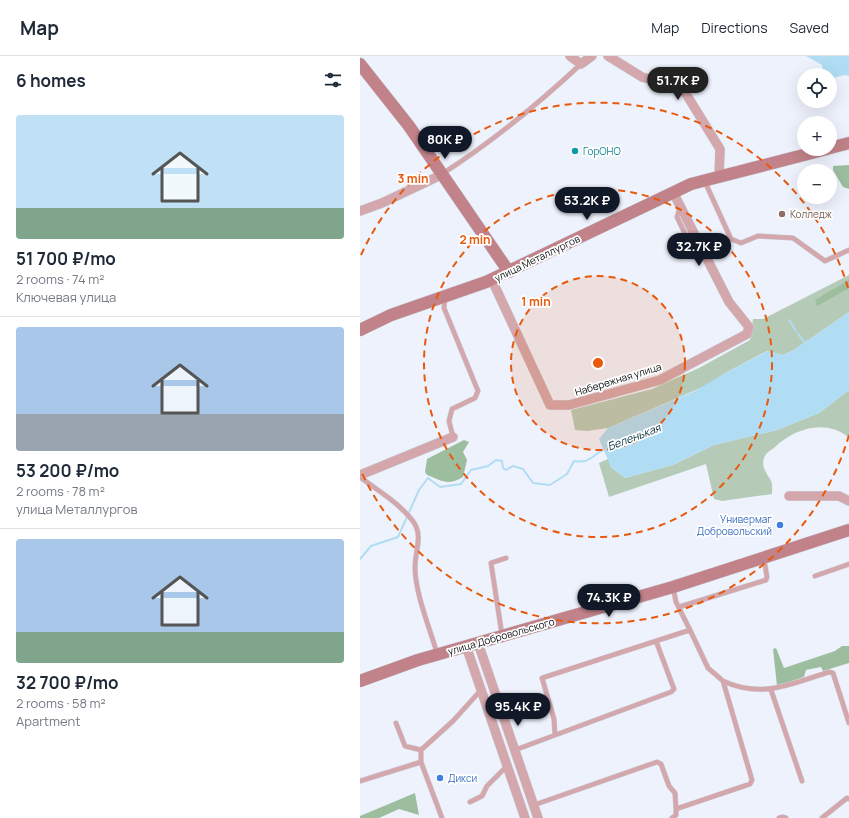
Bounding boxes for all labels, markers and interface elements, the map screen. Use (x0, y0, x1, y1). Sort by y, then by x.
text: Map (20, 15, 59, 41)
text: Map (651, 18, 679, 37)
text: Directions (701, 18, 768, 37)
text: Saved (790, 18, 829, 37)
pin: 51.7K ₽ (641, 67, 715, 101)
map controls (797, 68, 837, 204)
button: locate (797, 68, 837, 108)
text: 6 homes (16, 69, 86, 92)
icon: filters (322, 69, 344, 91)
text: 51.7K ₽ (656, 71, 700, 89)
button: + (797, 116, 837, 156)
pin: 80K ₽ (417, 126, 473, 160)
text: 80K ₽ (427, 130, 463, 148)
icon: home (144, 141, 216, 213)
place label: ГорОНО (583, 144, 621, 158)
marker: ГорОНО (570, 146, 580, 156)
button: − (797, 164, 837, 204)
text: 3 min (397, 170, 429, 187)
pin: 53.2K ₽ (550, 187, 624, 221)
text: 53.2K ₽ (564, 191, 610, 209)
place label: Колледж (790, 207, 832, 221)
marker: Колледж (777, 209, 787, 219)
text: 2 min (459, 231, 491, 248)
street label: улица Металлургов (492, 231, 583, 285)
pin: 32.7K ₽ (662, 233, 736, 267)
text: 32.7K ₽ (676, 237, 722, 255)
text: 51 700 ₽/mo (16, 247, 116, 270)
text: 2 rooms · 74 m² (16, 270, 104, 288)
text: Ключевая улица (16, 288, 116, 306)
text: 1 min (521, 293, 551, 310)
icon: home (144, 353, 216, 425)
centre of rings (591, 356, 605, 370)
street label: Набережная улица (573, 359, 663, 399)
water label: Беленькая (605, 419, 663, 454)
text: 53 200 ₽/mo (16, 459, 119, 482)
text: 2 rooms · 78 m² (16, 482, 105, 500)
text: улица Металлургов (16, 500, 137, 518)
place label: Универмаг Добровольский (697, 512, 772, 538)
marker: Универмаг Добровольский (775, 520, 785, 530)
icon: home (144, 565, 216, 637)
pin: 74.3K ₽ (572, 584, 646, 618)
text: 74.3K ₽ (586, 588, 632, 606)
street label: улица Добровольского (446, 614, 556, 658)
text: 32 700 ₽/mo (16, 671, 118, 694)
pin: 95.4K ₽ (481, 693, 555, 727)
text: 2 rooms · 58 m² (16, 694, 106, 712)
text: 95.4K ₽ (494, 697, 542, 715)
text: Apartment (16, 712, 80, 730)
place label: Дикси (448, 771, 477, 785)
marker: Дикси (435, 773, 445, 783)

